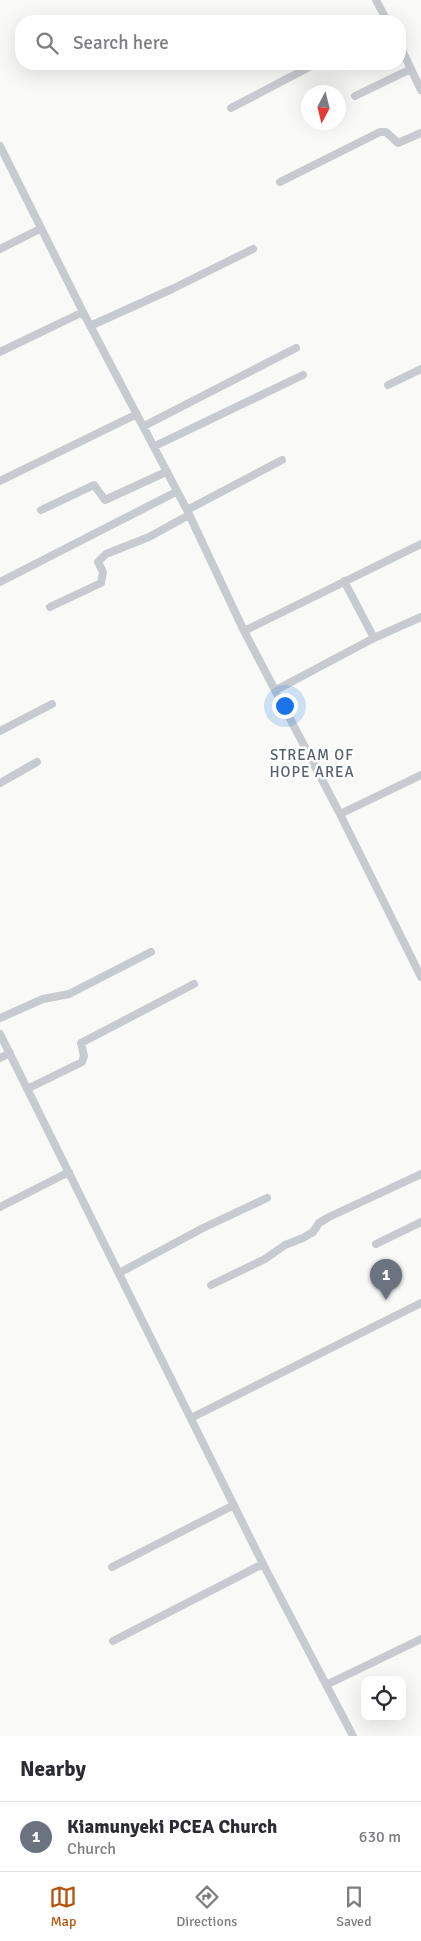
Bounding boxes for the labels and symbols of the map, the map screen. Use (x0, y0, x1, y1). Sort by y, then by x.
north arrow (301, 85, 346, 130)
your location (272, 693, 298, 719)
district label: STREAM OF HOPE AREA (269, 746, 355, 781)
pin: 1 (370, 1259, 402, 1300)

